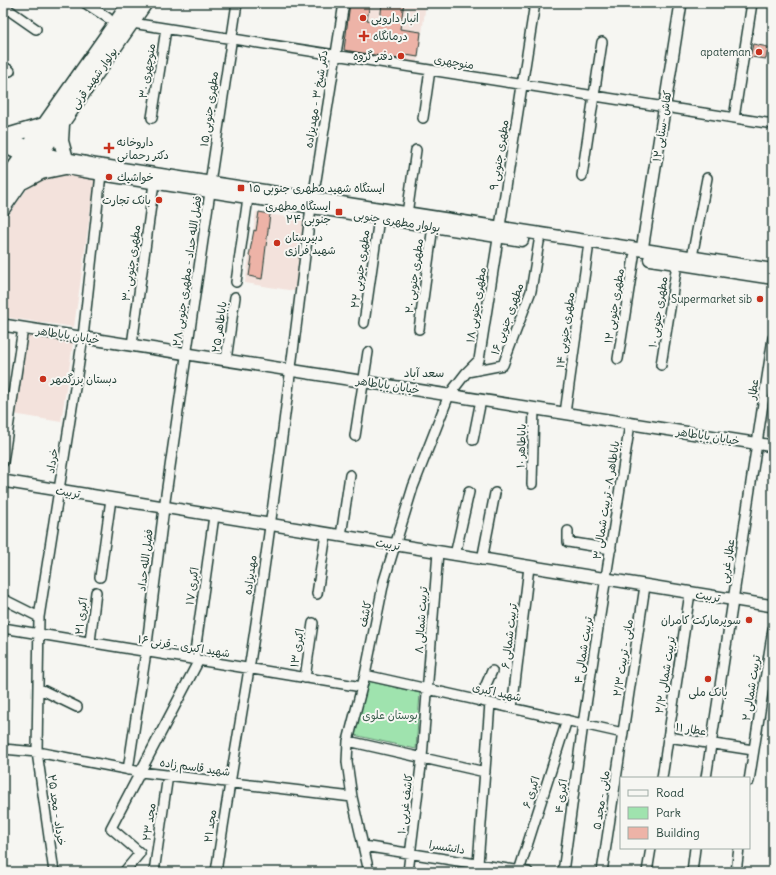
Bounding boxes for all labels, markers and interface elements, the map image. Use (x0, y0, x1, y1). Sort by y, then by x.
place label: انبار دارویی (371, 11, 419, 26)
marker: انبار دارویی (358, 13, 368, 23)
place label: درمانگاه (373, 29, 408, 43)
marker: درمانگاه (358, 30, 370, 42)
street label: منوچهری ۳۰ (136, 43, 159, 100)
street label: بولوار شهید قرنی (68, 44, 121, 112)
place label: apateman (700, 45, 751, 59)
marker: apateman (754, 47, 764, 57)
street label: دکتر شیخ ۳ - مهدیزاده (301, 49, 332, 149)
place label: دفتر گروه (353, 49, 393, 63)
marker: دفتر گروه (396, 51, 406, 61)
street label: منوچهری (433, 52, 475, 73)
street label: مطهری جنوبی ۱۵ (197, 70, 222, 148)
street label: کفاش -سنایی ۱۲ (649, 89, 676, 163)
street label: مطهری جنوبی ۹ (487, 119, 512, 191)
place label: داروخانه دکتر رحمانی (117, 135, 169, 163)
marker: داروخانه دکتر رحمانی (104, 143, 114, 153)
place label: خواشيك (117, 170, 154, 185)
marker: خواشيك (104, 172, 114, 182)
place label: ایستگاه شهید مطهری جنوبی ۱۵ (249, 181, 385, 196)
marker: ایستگاه شهید مطهری جنوبی ۱۵ (236, 183, 246, 193)
place label: بانک تجارت (102, 193, 151, 208)
marker: بانک تجارت (154, 195, 164, 205)
street label: فضل الله حداد - مطهری جنوبی ۲۸ (169, 195, 206, 347)
place label: ایستگاه مطهری جنوبی ۲۴ (265, 199, 331, 227)
marker: ایستگاه مطهری جنوبی ۲۴ (334, 207, 344, 217)
street label: بولوار مطهری جنوبی (353, 207, 441, 236)
street label: مطهری جنوبی ۳۰ (119, 224, 144, 302)
street label: مطهری جنوبی ۲۲ (348, 229, 373, 309)
place label: دبیرستان شهید فرازی (285, 230, 336, 257)
marker: دبیرستان شهید فرازی (272, 238, 282, 248)
street label: مطهری جنوبی ۲۰ (402, 238, 427, 314)
street label: مطهری جنوبی ۱۸ (463, 266, 490, 344)
street label: مطهری جنوبی ۱۲ (601, 267, 628, 345)
street label: مطهری جنوبی ۱۰ (645, 275, 672, 349)
street label: مطهری جنوبی ۱۶ (488, 281, 527, 357)
street label: مطهری جنوبی ۱۴ (553, 291, 578, 369)
place label: Supermarket sib (671, 292, 752, 306)
marker: Supermarket sib (755, 294, 765, 304)
street label: باباطاهر ۲۵ (208, 300, 231, 354)
street label: خیابان باباطاهر (34, 323, 101, 348)
district label: سعد آباد (404, 365, 444, 381)
place label: دبستان بزرگمهر (50, 372, 117, 387)
street label: خیابان باباطاهر (354, 373, 421, 398)
marker: دبستان بزرگمهر (38, 374, 48, 384)
street label: عطار (744, 378, 762, 401)
street label: باباطاهر ۱۰ (513, 424, 530, 469)
street label: خیابان باباطاهر (674, 424, 741, 449)
street label: باباطاهر ۸- تربیت شمالی ۳ (590, 440, 623, 561)
street label: خرداد (43, 447, 61, 475)
street label: تربیت (54, 483, 82, 502)
street label: فضل الله حداد (134, 528, 156, 592)
street label: تربیت (374, 535, 402, 554)
street label: عطار غربی (717, 538, 738, 584)
street label: مهدیزاده (240, 554, 260, 596)
street label: اکبری ۱۷ (182, 566, 203, 606)
street label: تربیت شمالی ۸ (412, 585, 431, 654)
street label: تربیت (694, 587, 722, 606)
street label: اکبری ۲۱ (72, 596, 91, 636)
street label: کاشف (355, 599, 375, 628)
street label: تربیت شمالی ۶ (498, 602, 521, 670)
place label: سوپرمارکت کامران (661, 613, 741, 628)
street label: تربیت شمالی ۴ (571, 615, 596, 685)
marker: سوپرمارکت کامران (744, 615, 754, 625)
street label: مانی - تربیت ۲/۳ (610, 618, 637, 698)
street label: اکبری ۱۳ (287, 627, 308, 669)
street label: شهید اکبری - قرنی ۱۶ (137, 632, 231, 661)
street label: تربیت شمالی ۲/۲ (652, 635, 679, 715)
street label: تربیت شمالی ۲ (739, 653, 764, 722)
marker: بانک ملی (703, 674, 713, 684)
street label: شهید اکبری (471, 680, 523, 705)
place label: بانک ملی (688, 685, 728, 700)
park label: بوستان علوی (362, 708, 418, 723)
street label: عطار ۱۱ (675, 720, 707, 738)
street label: شهید قاسم زاده (158, 755, 231, 781)
street label: مانی - مجد ۵ (589, 769, 614, 831)
street label: خرداد - مجد ۲۵ (45, 773, 69, 847)
street label: کاشف غربی ۱۰ (394, 773, 417, 835)
street label: اکبری ۶ (519, 774, 544, 810)
legend (620, 777, 750, 849)
street label: اکبری ۴ (552, 778, 571, 814)
text: Road (656, 785, 684, 800)
street label: مجد ۲۳ (139, 802, 159, 842)
text: Park (656, 805, 681, 820)
street label: مجد ۲۱ (201, 809, 219, 843)
text: Building (656, 825, 700, 840)
street label: دانشسرا (428, 837, 466, 857)

